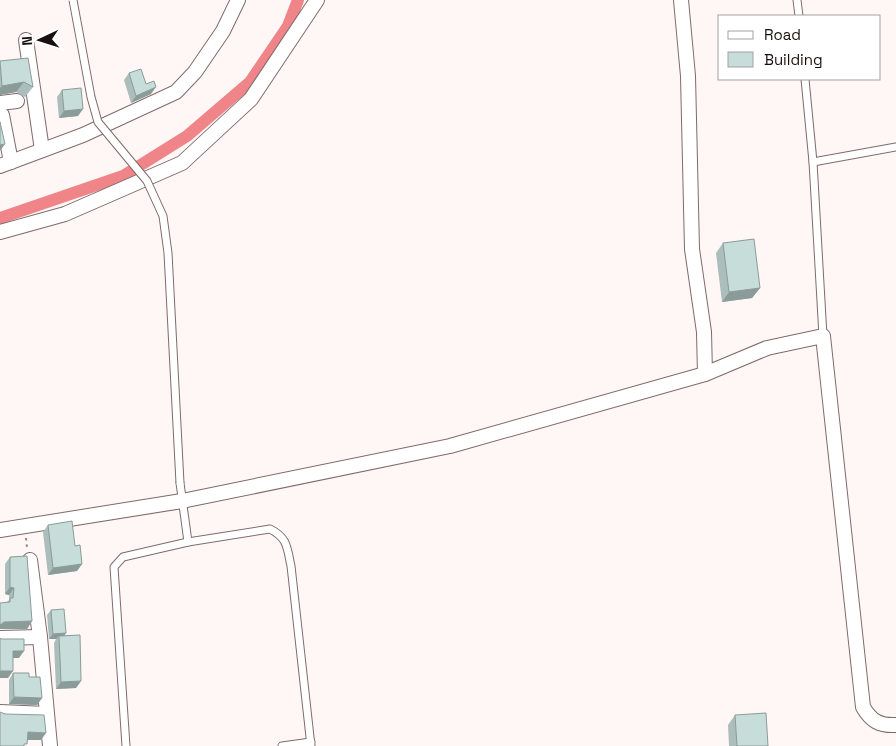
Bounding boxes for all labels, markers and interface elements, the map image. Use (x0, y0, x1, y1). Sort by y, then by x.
north arrow (15, 15, 65, 65)
legend (718, 15, 881, 80)
text: Road (764, 25, 801, 44)
text: N (18, 36, 36, 46)
text: Building (764, 50, 823, 69)

